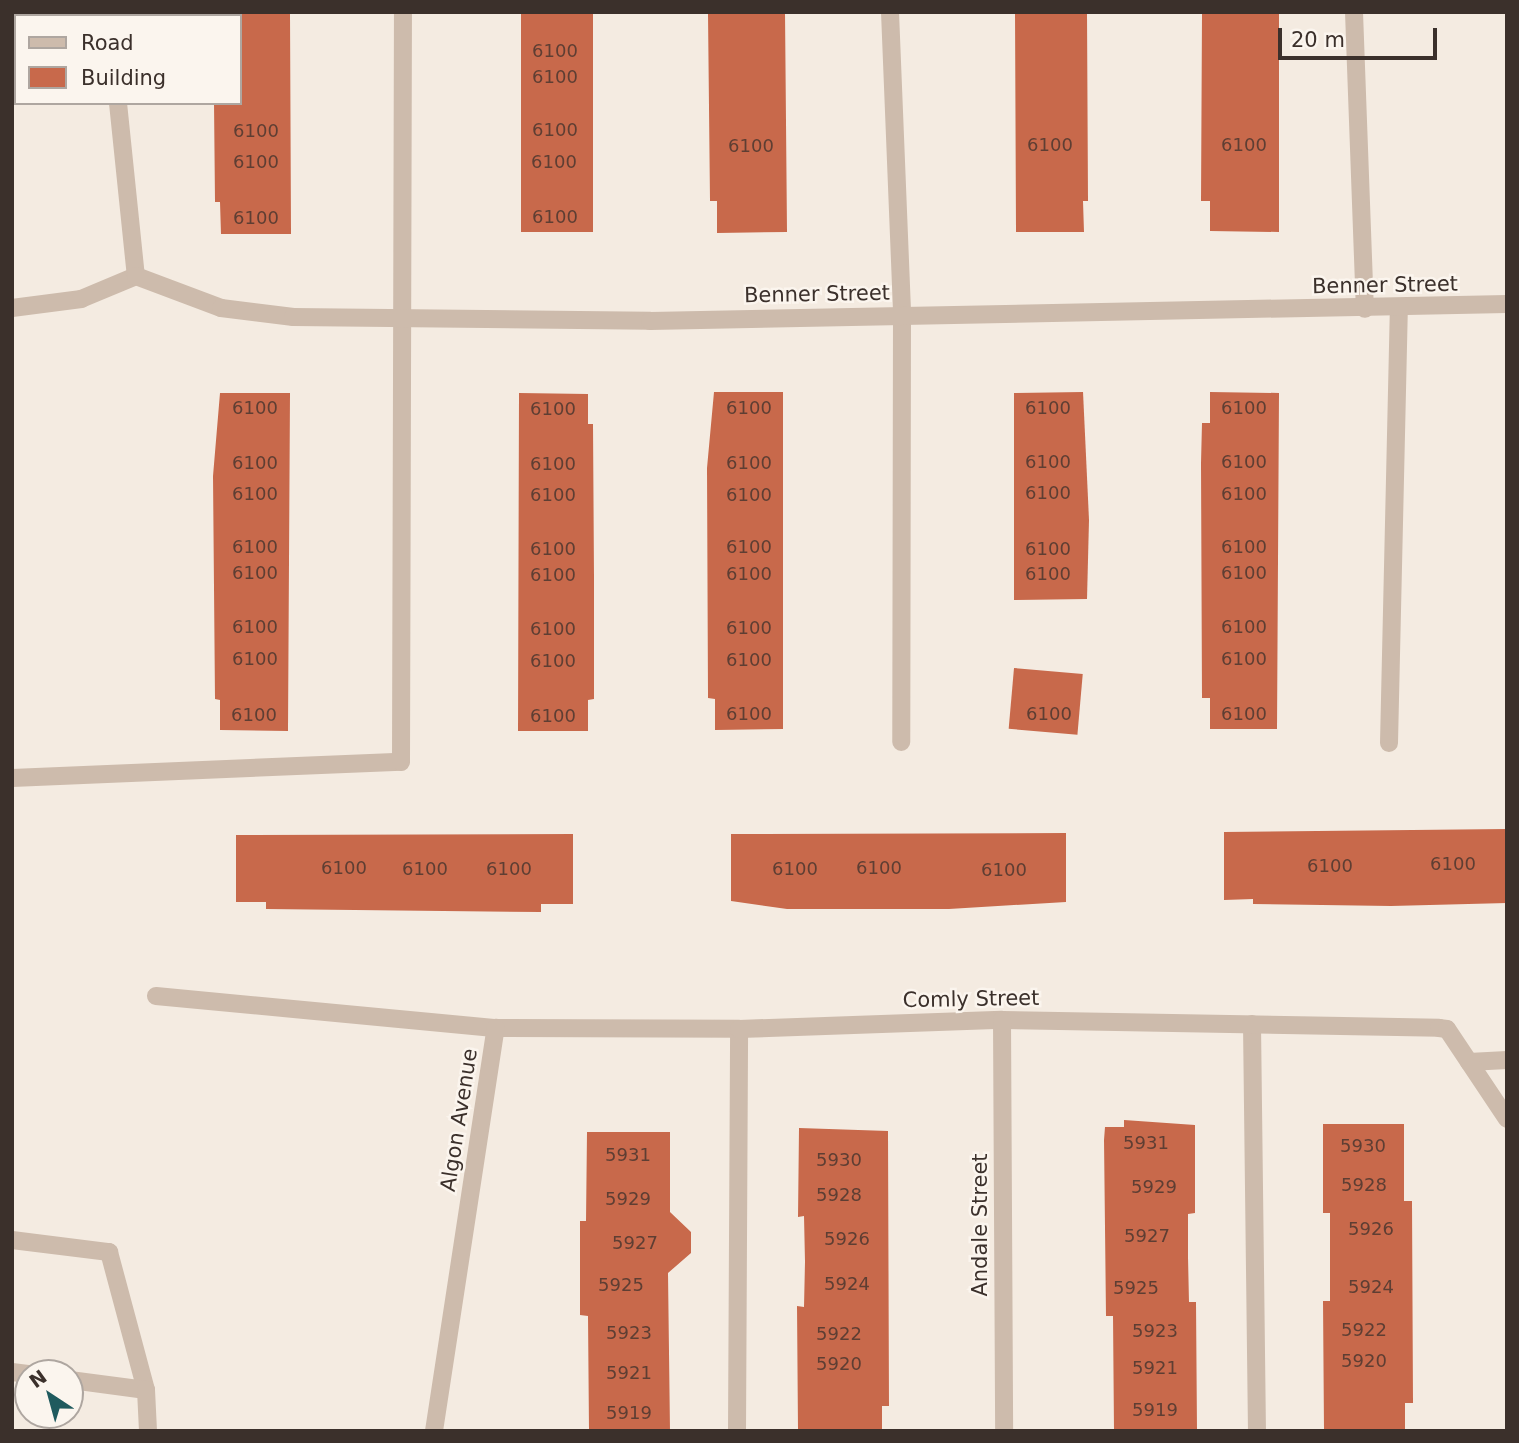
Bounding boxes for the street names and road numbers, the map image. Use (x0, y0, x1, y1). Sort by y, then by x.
street label: Benner Street (1312, 271, 1458, 299)
street label: Benner Street (744, 280, 890, 308)
street label: Comly Street (902, 985, 1040, 1013)
street label: Algon Avenue (435, 1047, 483, 1193)
street label: Andale Street (967, 1153, 993, 1297)

